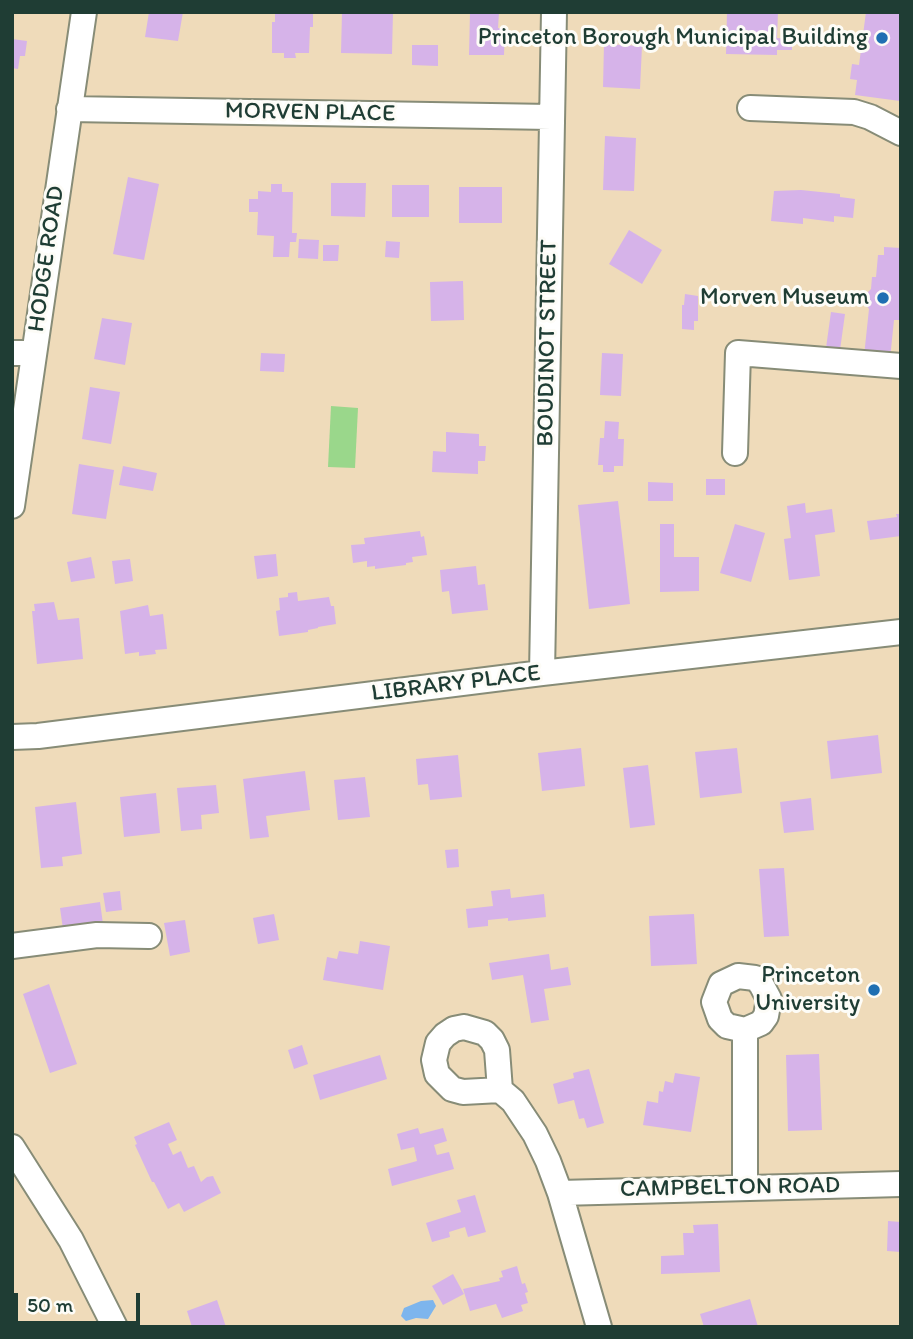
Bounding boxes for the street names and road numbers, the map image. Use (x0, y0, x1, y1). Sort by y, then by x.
street label: MORVEN PLACE (225, 97, 395, 129)
street label: HODGE ROAD (23, 184, 71, 334)
street label: BOUDINOT STREET (532, 239, 564, 447)
street label: LIBRARY PLACE (370, 659, 542, 709)
street label: CAMPBELTON ROAD (620, 1172, 840, 1204)

